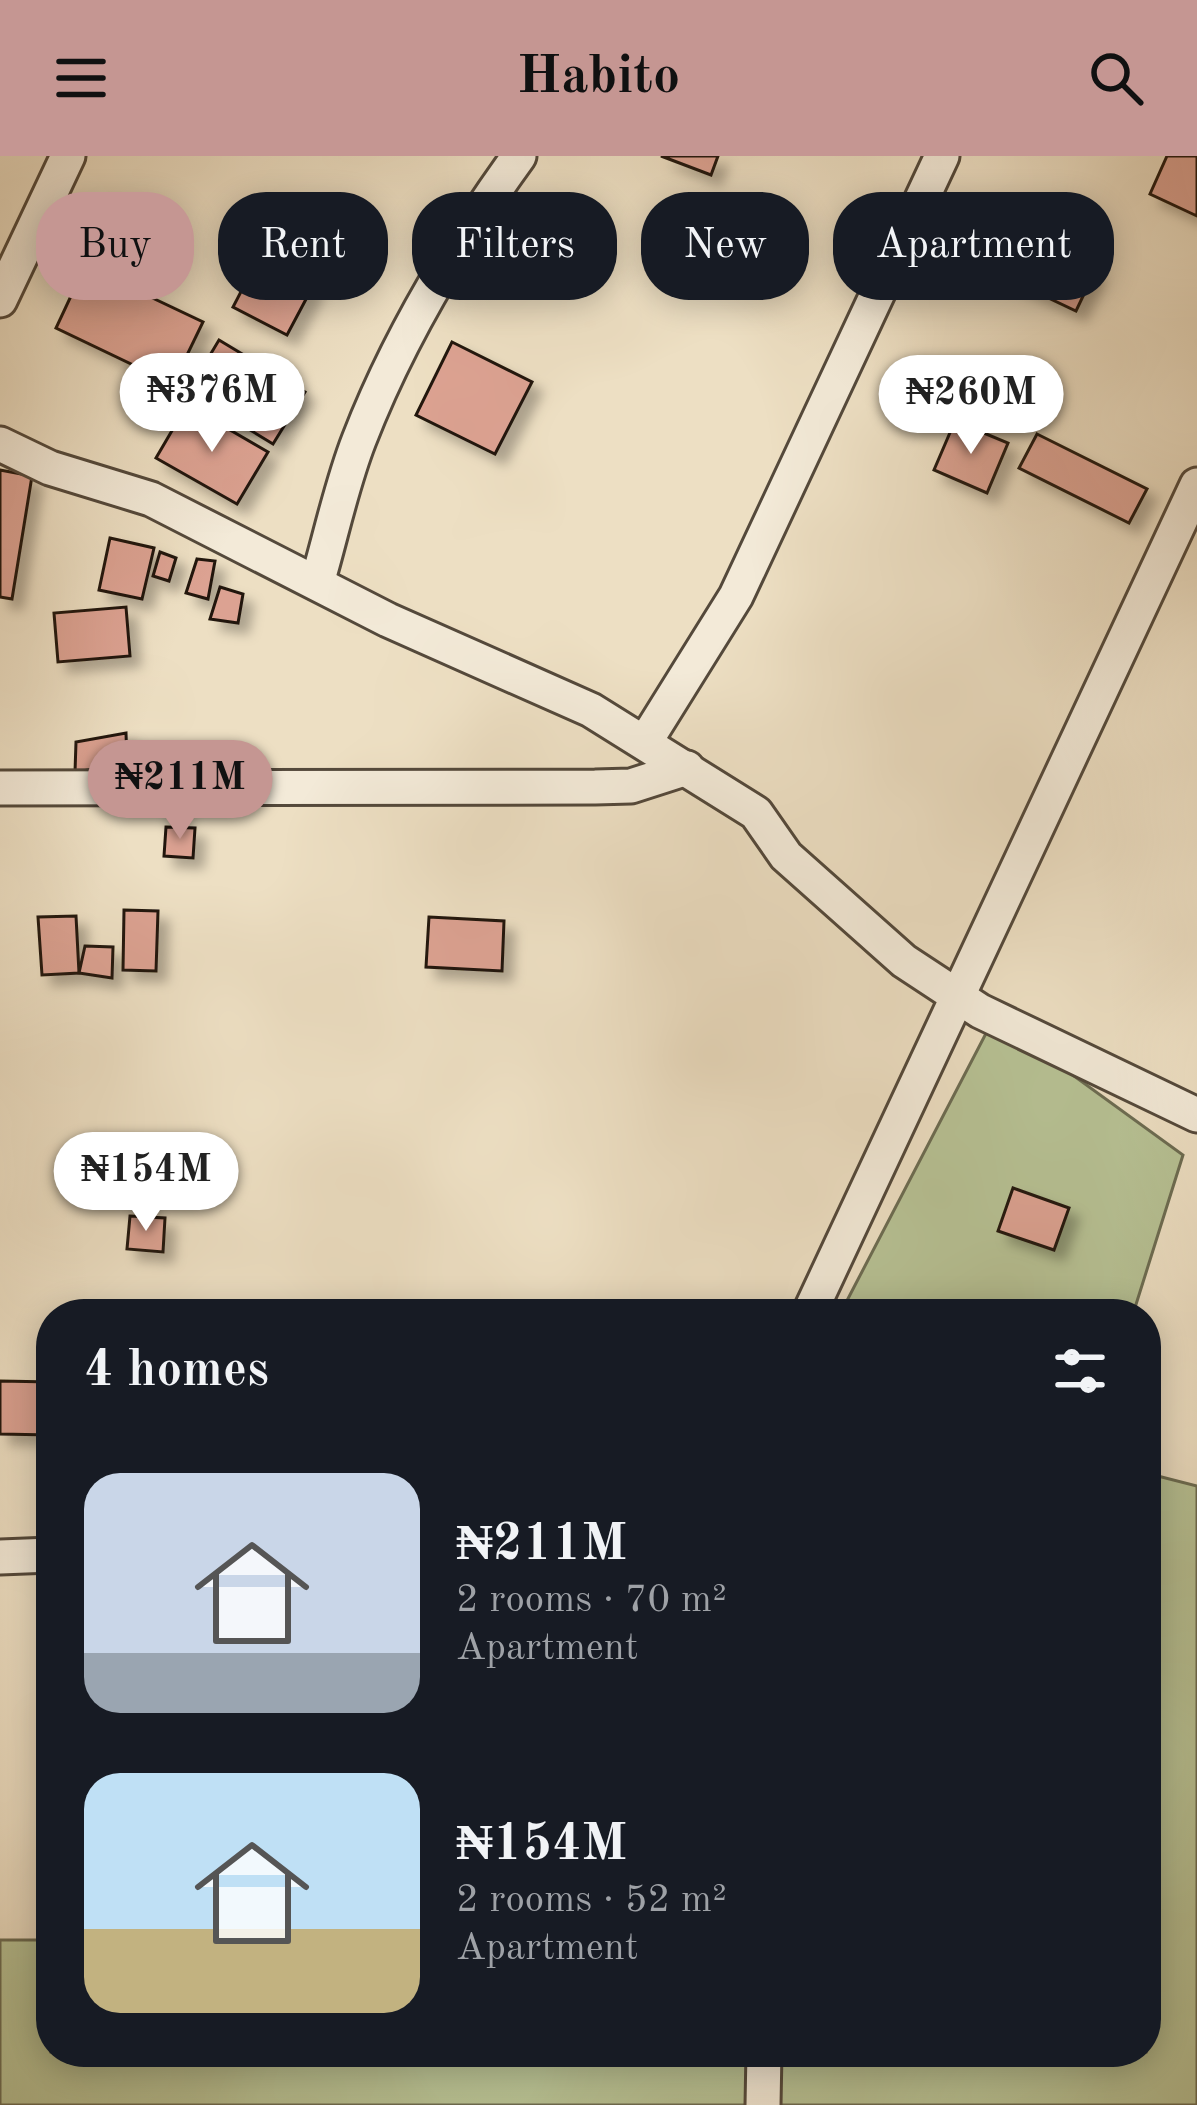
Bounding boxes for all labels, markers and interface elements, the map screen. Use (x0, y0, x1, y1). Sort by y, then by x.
icon: menu (48, 45, 114, 111)
icon: search (1083, 45, 1149, 111)
text: Habito (517, 51, 680, 105)
chip: Buy (36, 192, 194, 300)
chip: Rent (218, 192, 388, 300)
chip: Filters (412, 192, 617, 300)
chip: New (641, 192, 809, 300)
chip: Apartment (833, 192, 1114, 300)
pin: ₦376M (128, 353, 296, 455)
pin: ₦260M (887, 355, 1055, 457)
text: ₦376M (147, 372, 277, 411)
text: ₦260M (906, 374, 1036, 413)
pin: ₦211M (96, 740, 264, 842)
text: ₦211M (115, 759, 245, 798)
pin: ₦154M (62, 1132, 230, 1234)
text: ₦154M (81, 1151, 211, 1190)
icon: filters (1047, 1338, 1113, 1404)
text: 4 homes (84, 1346, 269, 1397)
text: ₦211M (456, 1520, 627, 1571)
icon: home (180, 1521, 324, 1665)
text: 2 rooms · 70 m² (456, 1581, 727, 1620)
text: Apartment (456, 1629, 639, 1668)
text: ₦154M (456, 1820, 627, 1871)
icon: home (180, 1821, 324, 1965)
text: 2 rooms · 52 m² (456, 1881, 727, 1920)
text: Apartment (456, 1929, 639, 1968)

